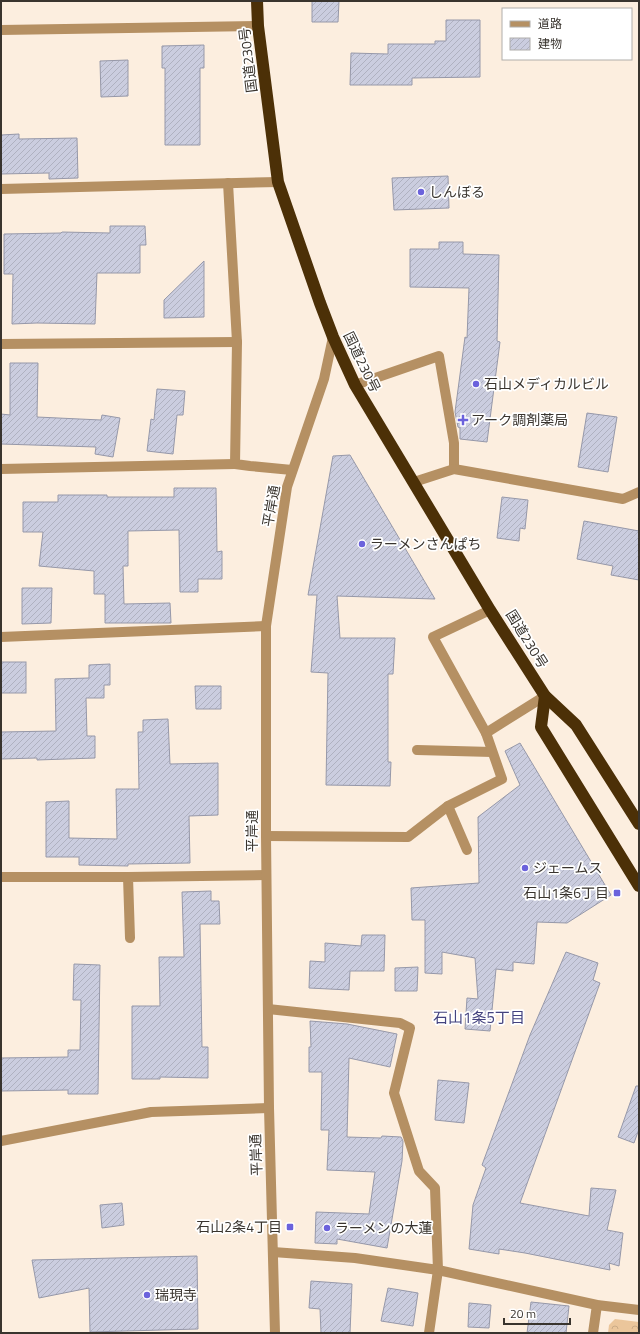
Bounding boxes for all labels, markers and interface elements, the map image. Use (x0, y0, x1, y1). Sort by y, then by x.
legend (502, 8, 632, 60)
text: 道路 (538, 14, 562, 33)
street label: 国道230号 (233, 26, 262, 94)
text: 建物 (538, 34, 562, 53)
place label: しんぼる (429, 181, 485, 202)
marker: しんぼる (416, 187, 426, 197)
street label: 国道230号 (339, 328, 386, 396)
place label: 石山メディカルビル (484, 373, 609, 394)
marker: 石山メディカルビル (471, 379, 481, 389)
place label: アーク調剤薬局 (471, 409, 568, 430)
marker: アーク調剤薬局 (458, 415, 468, 425)
street label: 平岸通 (257, 483, 284, 528)
place label: ラーメンさんぱち (370, 533, 481, 554)
marker: ラーメンさんぱち (357, 539, 367, 549)
street label: 国道230号 (501, 605, 554, 672)
street label: 平岸通 (241, 810, 262, 852)
place label: ジェームス (533, 857, 603, 878)
marker: ジェームス (520, 863, 530, 873)
place label: 石山1条6丁目 (523, 882, 609, 903)
marker: 石山1条6丁目 (612, 888, 622, 898)
district label: 石山1条5丁目 (433, 1006, 525, 1029)
street label: 平岸通 (244, 1134, 267, 1176)
place label: 石山2条4丁目 (196, 1216, 282, 1237)
place label: ラーメンの大蓮 (335, 1217, 432, 1238)
marker: 石山2条4丁目 (285, 1222, 295, 1232)
marker: ラーメンの大蓮 (322, 1223, 332, 1233)
place label: 瑞現寺 (155, 1284, 197, 1305)
marker: 瑞現寺 (142, 1290, 152, 1300)
scale bar (504, 1300, 570, 1326)
text: 20 m (510, 1304, 536, 1323)

